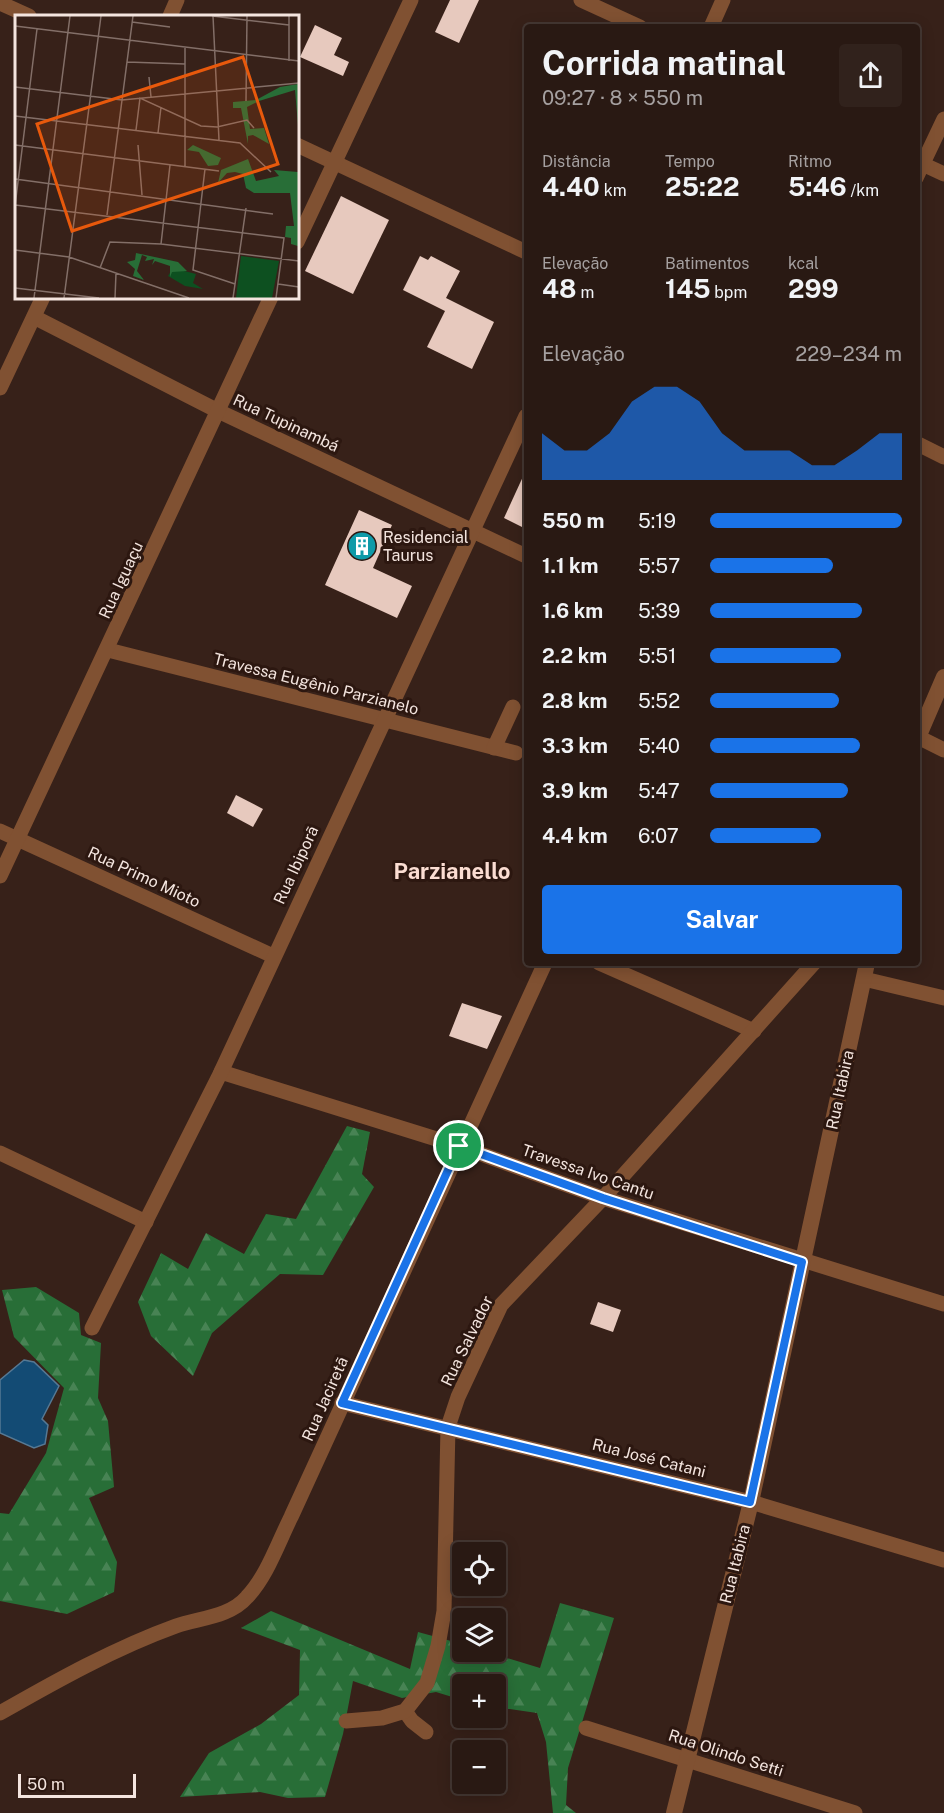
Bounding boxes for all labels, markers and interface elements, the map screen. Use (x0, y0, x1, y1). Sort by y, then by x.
inset map (15, 15, 298, 298)
text: Corrida matinal (542, 44, 786, 82)
button: share (839, 44, 902, 107)
text: 09:27 · 8 × 550 m (542, 86, 703, 110)
text: Distância (542, 152, 611, 171)
text: Tempo (665, 152, 715, 171)
text: Ritmo (788, 152, 832, 171)
text: 4.40 (542, 171, 600, 202)
text: 25:22 (665, 171, 740, 202)
text: 5:46 (788, 171, 847, 202)
text: km (600, 181, 627, 200)
text: /km (847, 181, 879, 200)
text: Elevação (542, 254, 608, 273)
text: Batimentos (665, 254, 749, 273)
text: kcal (788, 254, 819, 273)
text: 48 (542, 273, 577, 304)
text: 145 (665, 273, 710, 304)
text: 299 (788, 273, 839, 304)
text: m (577, 283, 594, 302)
text: bpm (710, 283, 747, 302)
text: Elevação (542, 342, 625, 366)
text: 229–234 m (795, 342, 902, 366)
street label: Rua Tupinambá (230, 390, 342, 456)
text: 550 m (542, 509, 604, 533)
text: 5:19 (638, 509, 676, 533)
place label: Residencial Taurus (383, 528, 469, 565)
building icon: Residencial Taurus (346, 530, 378, 562)
street label: Rua Iguaçu (95, 538, 147, 622)
text: 1.1 km (542, 554, 599, 578)
text: 5:57 (638, 554, 680, 578)
text: 1.6 km (542, 599, 603, 623)
text: 5:39 (638, 599, 680, 623)
text: 2.2 km (542, 644, 607, 668)
text: 5:51 (638, 644, 676, 668)
street label: Travessa Eugênio Parzianelo (211, 649, 421, 719)
text: 2.8 km (542, 689, 608, 713)
text: 5:52 (638, 689, 680, 713)
text: 3.3 km (542, 734, 608, 758)
text: 5:40 (638, 734, 680, 758)
text: 3.9 km (542, 779, 608, 803)
text: 5:47 (638, 779, 680, 803)
street label: Rua Ibiporã (270, 823, 322, 907)
text: 4.4 km (542, 824, 608, 848)
text: 6:07 (638, 824, 679, 848)
street label: Rua Primo Mioto (85, 843, 203, 911)
district label: Parzianello (394, 858, 510, 884)
button: Salvar (542, 885, 902, 954)
street label: Rua Itabira (822, 1049, 858, 1131)
pin (433, 1120, 484, 1171)
icon: arrive (442, 1129, 475, 1162)
street label: Travessa Ivo Cantu (519, 1140, 657, 1204)
street label: Rua Salvador (437, 1293, 497, 1389)
street label: Rua Jaciretã (298, 1354, 352, 1444)
street label: Rua José Catani (590, 1435, 708, 1481)
street label: Rua Itabira (716, 1523, 754, 1605)
map controls (452, 1542, 506, 1794)
button: locate (452, 1542, 506, 1596)
button: layers (452, 1608, 506, 1662)
button: + (452, 1674, 506, 1728)
street label: Rua Olindo Setti (666, 1725, 786, 1781)
button: − (452, 1740, 506, 1794)
scale bar (18, 1771, 136, 1798)
text: 50 m (27, 1775, 65, 1794)

